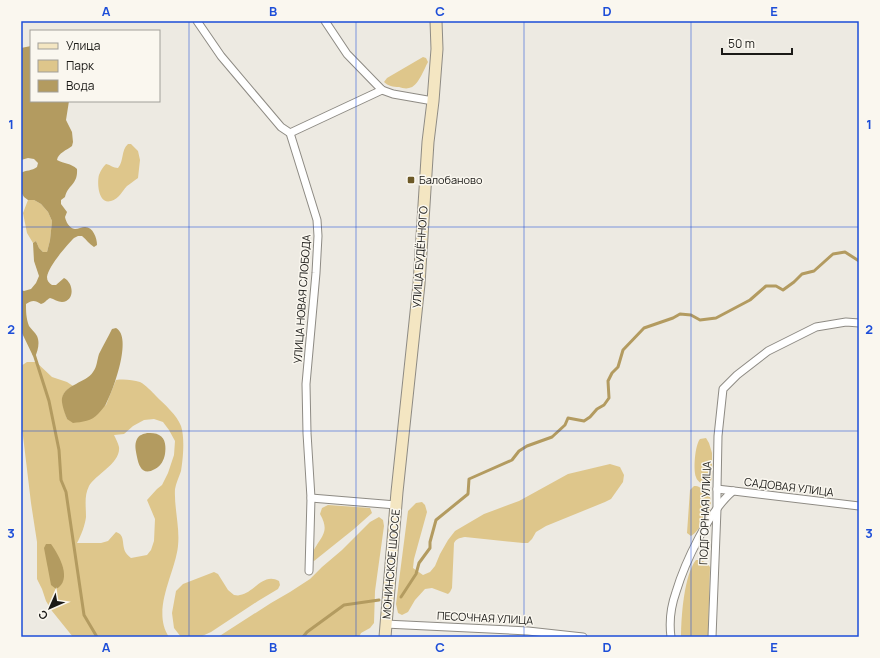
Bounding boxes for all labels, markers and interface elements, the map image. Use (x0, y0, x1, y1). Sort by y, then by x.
text: A (102, 2, 111, 20)
text: B (269, 2, 277, 20)
text: C (435, 2, 445, 20)
text: D (602, 2, 612, 20)
text: E (770, 2, 778, 20)
legend (30, 30, 160, 102)
scale bar (722, 30, 792, 56)
text: 50 m (728, 35, 755, 52)
text: Улица (66, 37, 100, 54)
text: Парк (66, 57, 95, 74)
text: Вода (66, 77, 94, 94)
text: 1 (8, 115, 14, 133)
text: 1 (866, 115, 872, 133)
place label: Балобаново (419, 172, 483, 187)
marker: Балобаново (406, 175, 416, 185)
street label: УЛИЦА БУДЁННОГО (408, 205, 431, 309)
street label: УЛИЦА НОВАЯ СЛОБОДА (290, 234, 314, 364)
text: 2 (7, 320, 15, 338)
text: 2 (865, 320, 873, 338)
street label: ПОДГОРНАЯ УЛИЦА (695, 461, 714, 565)
street label: САДОВАЯ УЛИЦА (743, 474, 835, 499)
street label: МОНИНСКОЕ ШОССЕ (378, 508, 403, 620)
text: 3 (7, 524, 15, 542)
text: 3 (865, 524, 873, 542)
north arrow (30, 588, 70, 628)
text: С (34, 607, 51, 624)
street label: ПЕСОЧНАЯ УЛИЦА (437, 607, 534, 628)
text: A (102, 638, 111, 656)
text: B (269, 638, 277, 656)
text: C (435, 638, 445, 656)
text: D (602, 638, 612, 656)
text: E (770, 638, 778, 656)

